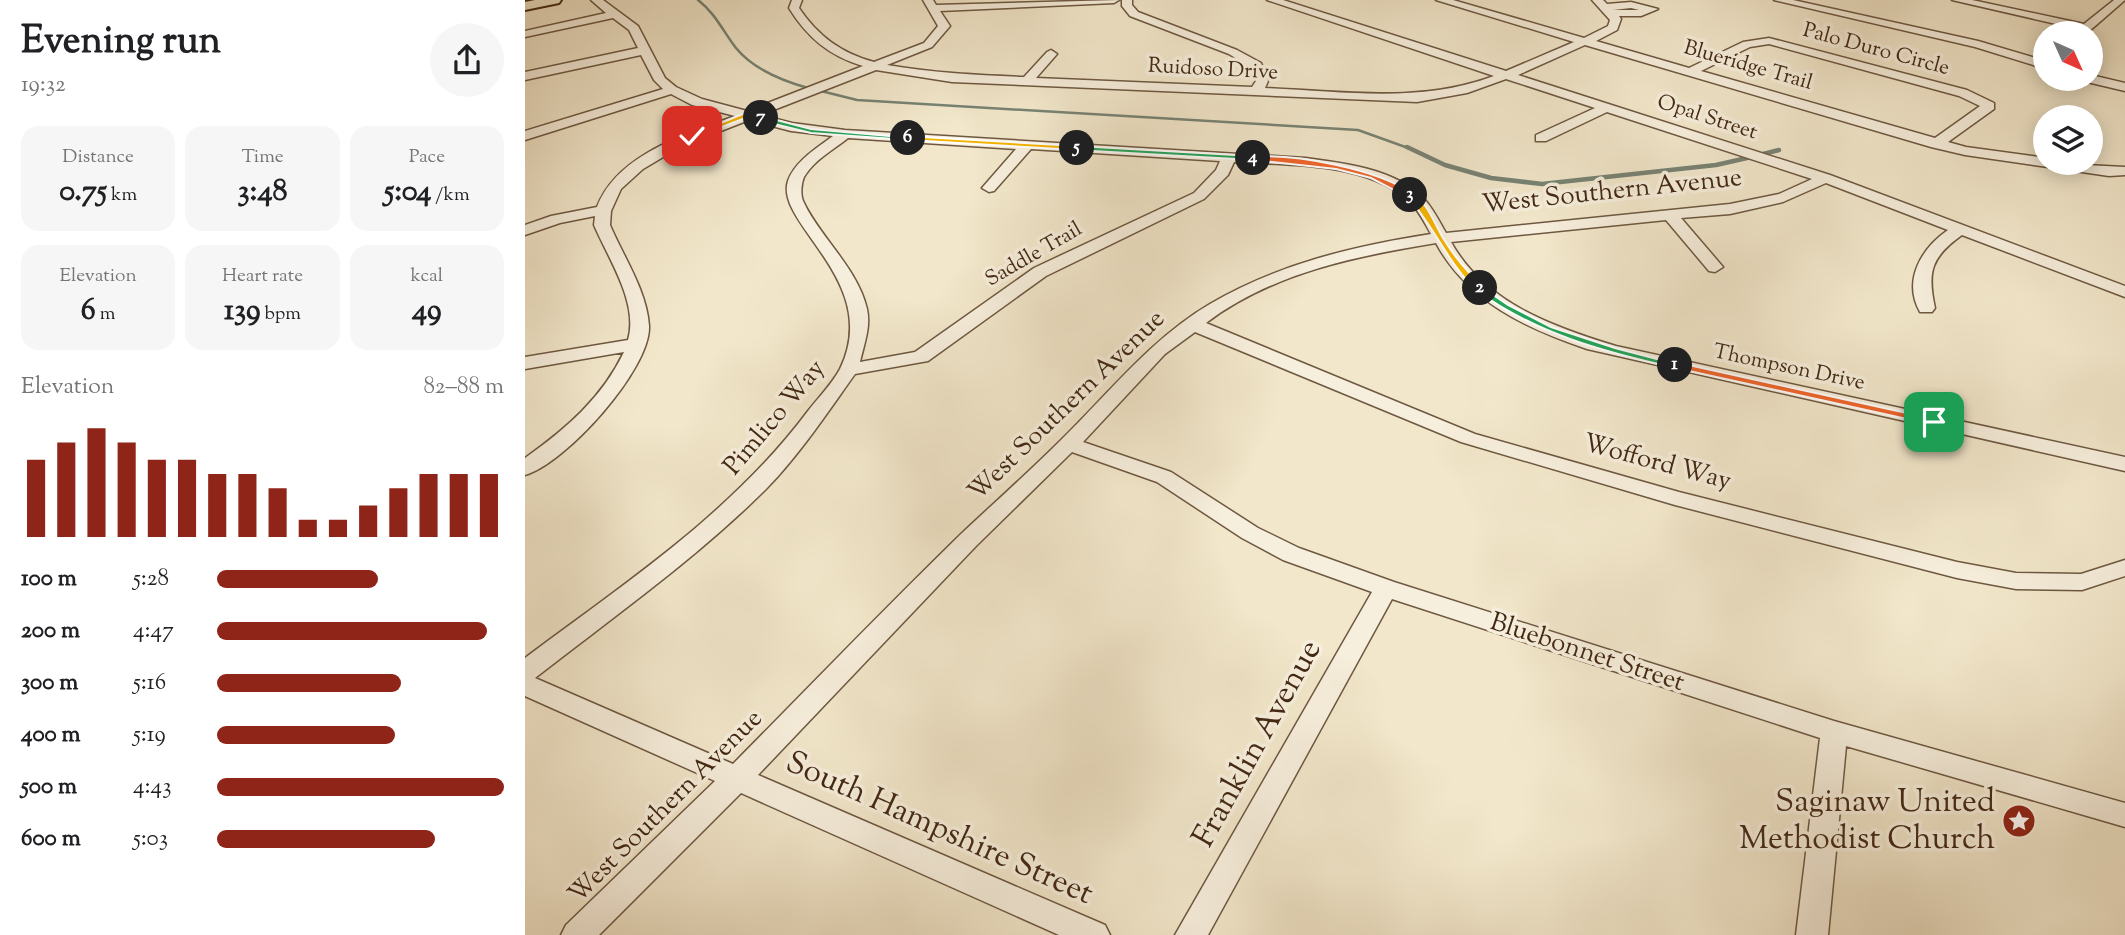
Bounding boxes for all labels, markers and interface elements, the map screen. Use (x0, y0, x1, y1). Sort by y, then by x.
text: Evening run (21, 16, 221, 70)
street label: Palo Duro Circle (1799, 16, 1953, 84)
north arrow (2033, 21, 2103, 91)
map controls (2033, 21, 2103, 175)
button: share (430, 23, 504, 97)
street label: Blueridge Trail (1680, 33, 1816, 99)
street label: Ruidoso Drive (1147, 52, 1279, 88)
text: 19:32 (21, 69, 66, 102)
street label: Opal Street (1653, 88, 1761, 148)
pin: 7 (743, 100, 779, 136)
text: 7 (756, 104, 765, 131)
button: layers (2033, 105, 2103, 175)
pin (662, 106, 722, 166)
icon: check (673, 117, 711, 155)
pin: 6 (891, 120, 925, 156)
text: 6 (903, 124, 912, 151)
pin: 5 (1059, 130, 1095, 166)
text: 5 (1073, 134, 1080, 161)
pin: 4 (1235, 140, 1271, 176)
text: Distance (62, 144, 134, 171)
text: Time (241, 144, 284, 171)
text: Pace (409, 144, 445, 171)
text: 4 (1248, 144, 1257, 171)
street label: West Southern Avenue (1480, 160, 1744, 224)
text: 0.75 (59, 171, 107, 214)
text: 3:48 (237, 171, 288, 214)
text: 5:04 (384, 171, 431, 214)
pin: 3 (1393, 178, 1428, 212)
text: 3 (1406, 181, 1413, 208)
text: km (107, 182, 137, 209)
text: /km (431, 182, 470, 209)
street label: Saddle Trail (980, 215, 1088, 295)
text: Elevation (60, 263, 137, 290)
text: Heart rate (222, 263, 303, 290)
text: kcal (410, 263, 443, 290)
pin: 2 (1462, 270, 1497, 306)
text: 2 (1475, 274, 1484, 301)
text: 6 (81, 290, 96, 333)
text: 139 (224, 290, 261, 333)
text: 49 (412, 290, 442, 333)
text: m (96, 301, 116, 328)
text: bpm (261, 301, 301, 328)
street label: West Southern Avenue (960, 302, 1174, 510)
street label: Thompson Drive (1710, 337, 1868, 399)
pin: 1 (1657, 348, 1693, 382)
text: 1 (1671, 351, 1678, 378)
street label: Pimlico Way (715, 352, 835, 484)
text: Elevation (21, 371, 114, 404)
text: 82–88 m (424, 371, 504, 404)
pin (1904, 392, 1964, 452)
icon: arrive (1915, 403, 1953, 441)
street label: Wofford Way (1579, 425, 1735, 501)
text: 100 m (21, 563, 77, 596)
text: 5:28 (133, 563, 169, 596)
street label: Bluebonnet Street (1485, 604, 1689, 702)
text: 200 m (21, 615, 80, 648)
text: 4:47 (133, 615, 174, 648)
street label: Franklin Avenue (1182, 632, 1334, 856)
text: 300 m (21, 667, 78, 700)
text: 5:16 (133, 667, 166, 700)
street label: West Southern Avenue (561, 702, 771, 912)
text: 400 m (21, 719, 81, 752)
text: 5:19 (133, 719, 166, 752)
street label: South Hampshire Street (778, 740, 1100, 918)
text: 500 m (21, 771, 77, 804)
text: 4:43 (133, 771, 171, 804)
place label: Saginaw United Methodist Church (1739, 780, 1995, 863)
place icon: Saginaw United Methodist Church (2000, 802, 2038, 840)
text: 600 m (21, 823, 81, 856)
text: 5:03 (133, 823, 168, 856)

